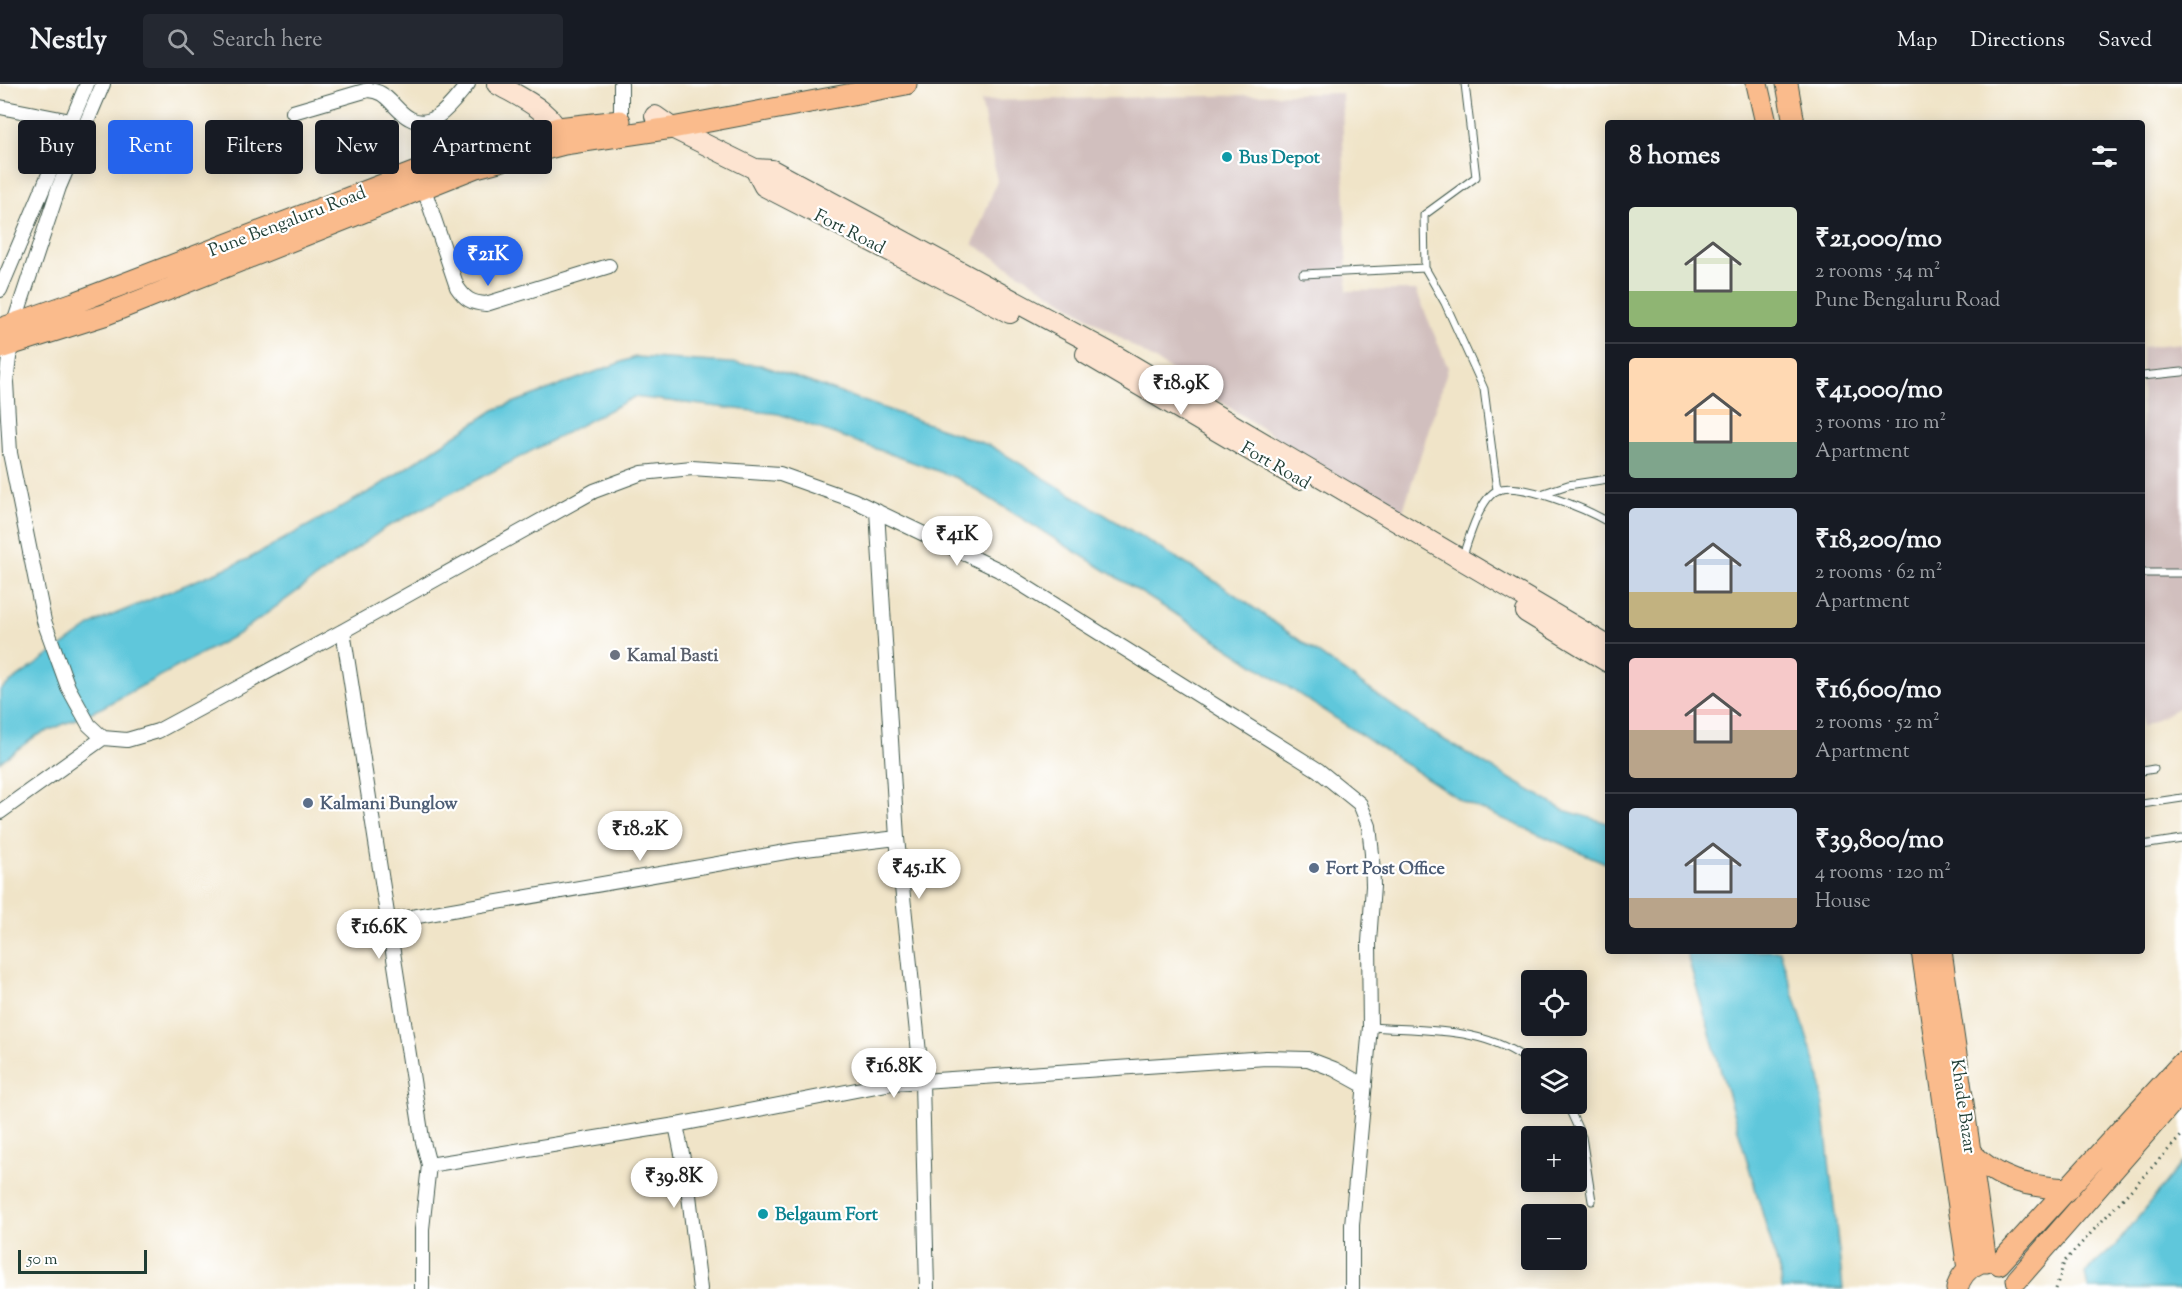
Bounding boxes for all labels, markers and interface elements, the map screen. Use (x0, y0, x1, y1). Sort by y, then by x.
search box (143, 14, 563, 68)
text: Nestly (30, 21, 107, 61)
icon: search (164, 25, 197, 58)
text: Search here (212, 25, 322, 57)
text: Map (1897, 26, 1937, 56)
text: Directions (1970, 26, 2065, 56)
text: Saved (2098, 26, 2152, 56)
chip: Buy (18, 120, 96, 174)
chip: Rent (108, 120, 193, 174)
chip: Filters (205, 120, 303, 174)
chip: New (315, 120, 399, 174)
chip: Apartment (411, 120, 552, 174)
text: 8 homes (1629, 138, 1720, 175)
icon: filters (2088, 140, 2121, 173)
place label: Bus Depot (1239, 146, 1321, 172)
marker: Bus Depot (1220, 150, 1234, 164)
street label: Pune Bengaluru Road (205, 181, 370, 265)
street label: Fort Road (809, 204, 889, 262)
text: ₹21,000/mo (1815, 221, 1942, 258)
icon: home (1677, 231, 1749, 303)
pin: ₹21K (452, 236, 524, 287)
text: ₹21K (467, 241, 509, 270)
text: 2 rooms · 54 m² (1815, 258, 1940, 287)
text: Pune Bengaluru Road (1815, 287, 2000, 316)
pin: ₹18.9K (1132, 365, 1230, 416)
text: ₹18.9K (1153, 370, 1209, 399)
text: ₹41,000/mo (1815, 372, 1943, 409)
icon: home (1677, 382, 1749, 454)
text: 3 rooms · 110 m² (1815, 409, 1946, 438)
street label: Fort Road (1235, 436, 1315, 497)
text: Apartment (1815, 438, 1910, 467)
pin: ₹41K (921, 516, 993, 567)
text: ₹41K (936, 521, 978, 550)
text: ₹18,200/mo (1815, 522, 1942, 559)
icon: home (1677, 532, 1749, 604)
text: 2 rooms · 62 m² (1815, 559, 1943, 588)
text: Apartment (1815, 588, 1910, 617)
place label: Kamal Basti (627, 644, 719, 670)
marker: Kamal Basti (608, 648, 622, 662)
text: ₹16,600/mo (1815, 672, 1942, 709)
icon: home (1677, 682, 1749, 754)
text: 2 rooms · 52 m² (1815, 709, 1940, 738)
text: Apartment (1815, 738, 1910, 767)
place label: Kalmani Bunglow (320, 792, 458, 818)
marker: Kalmani Bunglow (301, 796, 315, 810)
pin: ₹18.2K (591, 811, 689, 862)
text: ₹18.2K (612, 816, 668, 845)
text: ₹39,800/mo (1815, 822, 1944, 859)
icon: home (1677, 832, 1749, 904)
pin: ₹45.1K (870, 849, 968, 900)
text: ₹45.1K (892, 854, 946, 883)
place label: Fort Post Office (1326, 857, 1446, 883)
text: 4 rooms · 120 m² (1815, 859, 1951, 888)
marker: Fort Post Office (1307, 861, 1321, 875)
text: House (1815, 888, 1870, 917)
pin: ₹16.6K (330, 909, 428, 960)
text: ₹16.6K (351, 914, 407, 943)
map controls (1521, 970, 1587, 1270)
button: locate (1521, 970, 1587, 1036)
pin: ₹16.8K (845, 1048, 943, 1099)
button: layers (1521, 1048, 1587, 1114)
text: ₹16.8K (865, 1053, 923, 1082)
street label: Khade Bazar (1943, 1057, 1982, 1155)
button: + (1521, 1126, 1587, 1192)
pin: ₹39.8K (625, 1158, 723, 1209)
text: ₹39.8K (645, 1163, 703, 1192)
place label: Belgaum Fort (775, 1203, 879, 1229)
button: − (1521, 1204, 1587, 1270)
marker: Belgaum Fort (756, 1207, 770, 1221)
scale bar (18, 1247, 147, 1274)
text: 50 m (27, 1249, 58, 1272)

